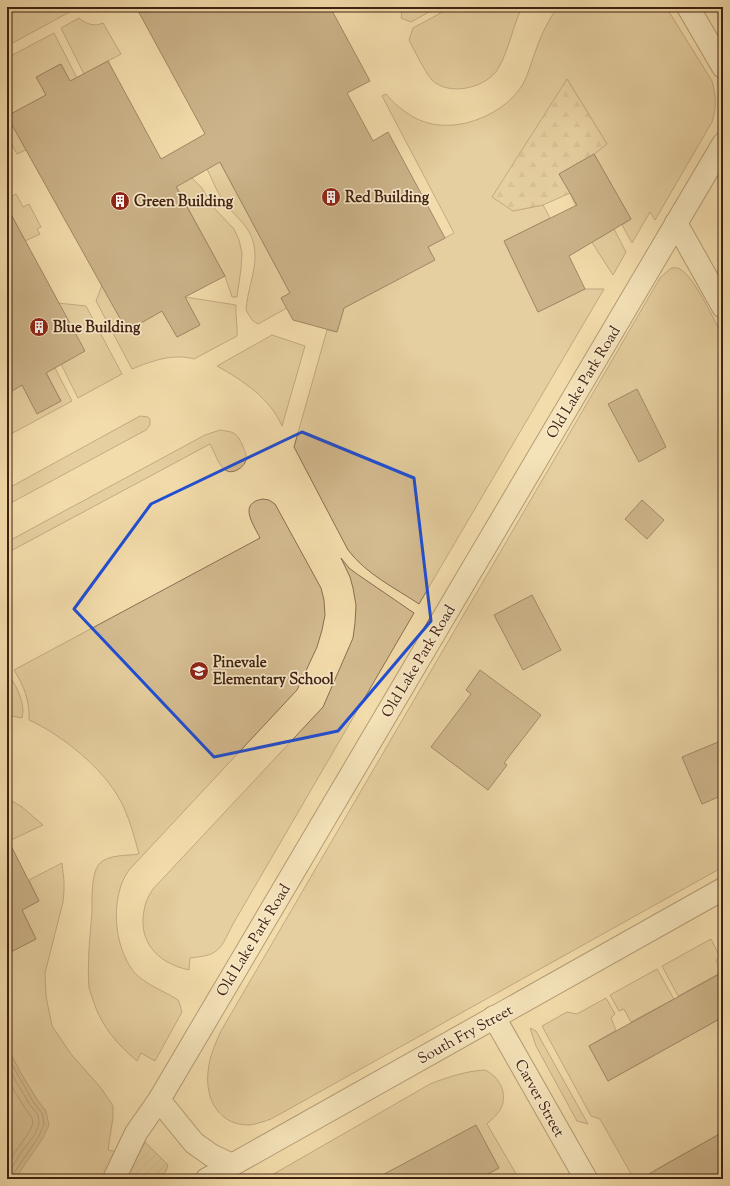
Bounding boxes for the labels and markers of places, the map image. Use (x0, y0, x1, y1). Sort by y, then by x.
building icon: Red Building (320, 186, 342, 208)
place label: Red Building (345, 188, 430, 209)
building icon: Green Building (109, 190, 131, 212)
place label: Green Building (134, 192, 234, 213)
building icon: Blue Building (28, 316, 50, 338)
place label: Blue Building (53, 318, 141, 339)
place label: Pinevale Elementary School (213, 653, 335, 691)
school or university icon: Pinevale Elementary School (188, 660, 210, 682)

